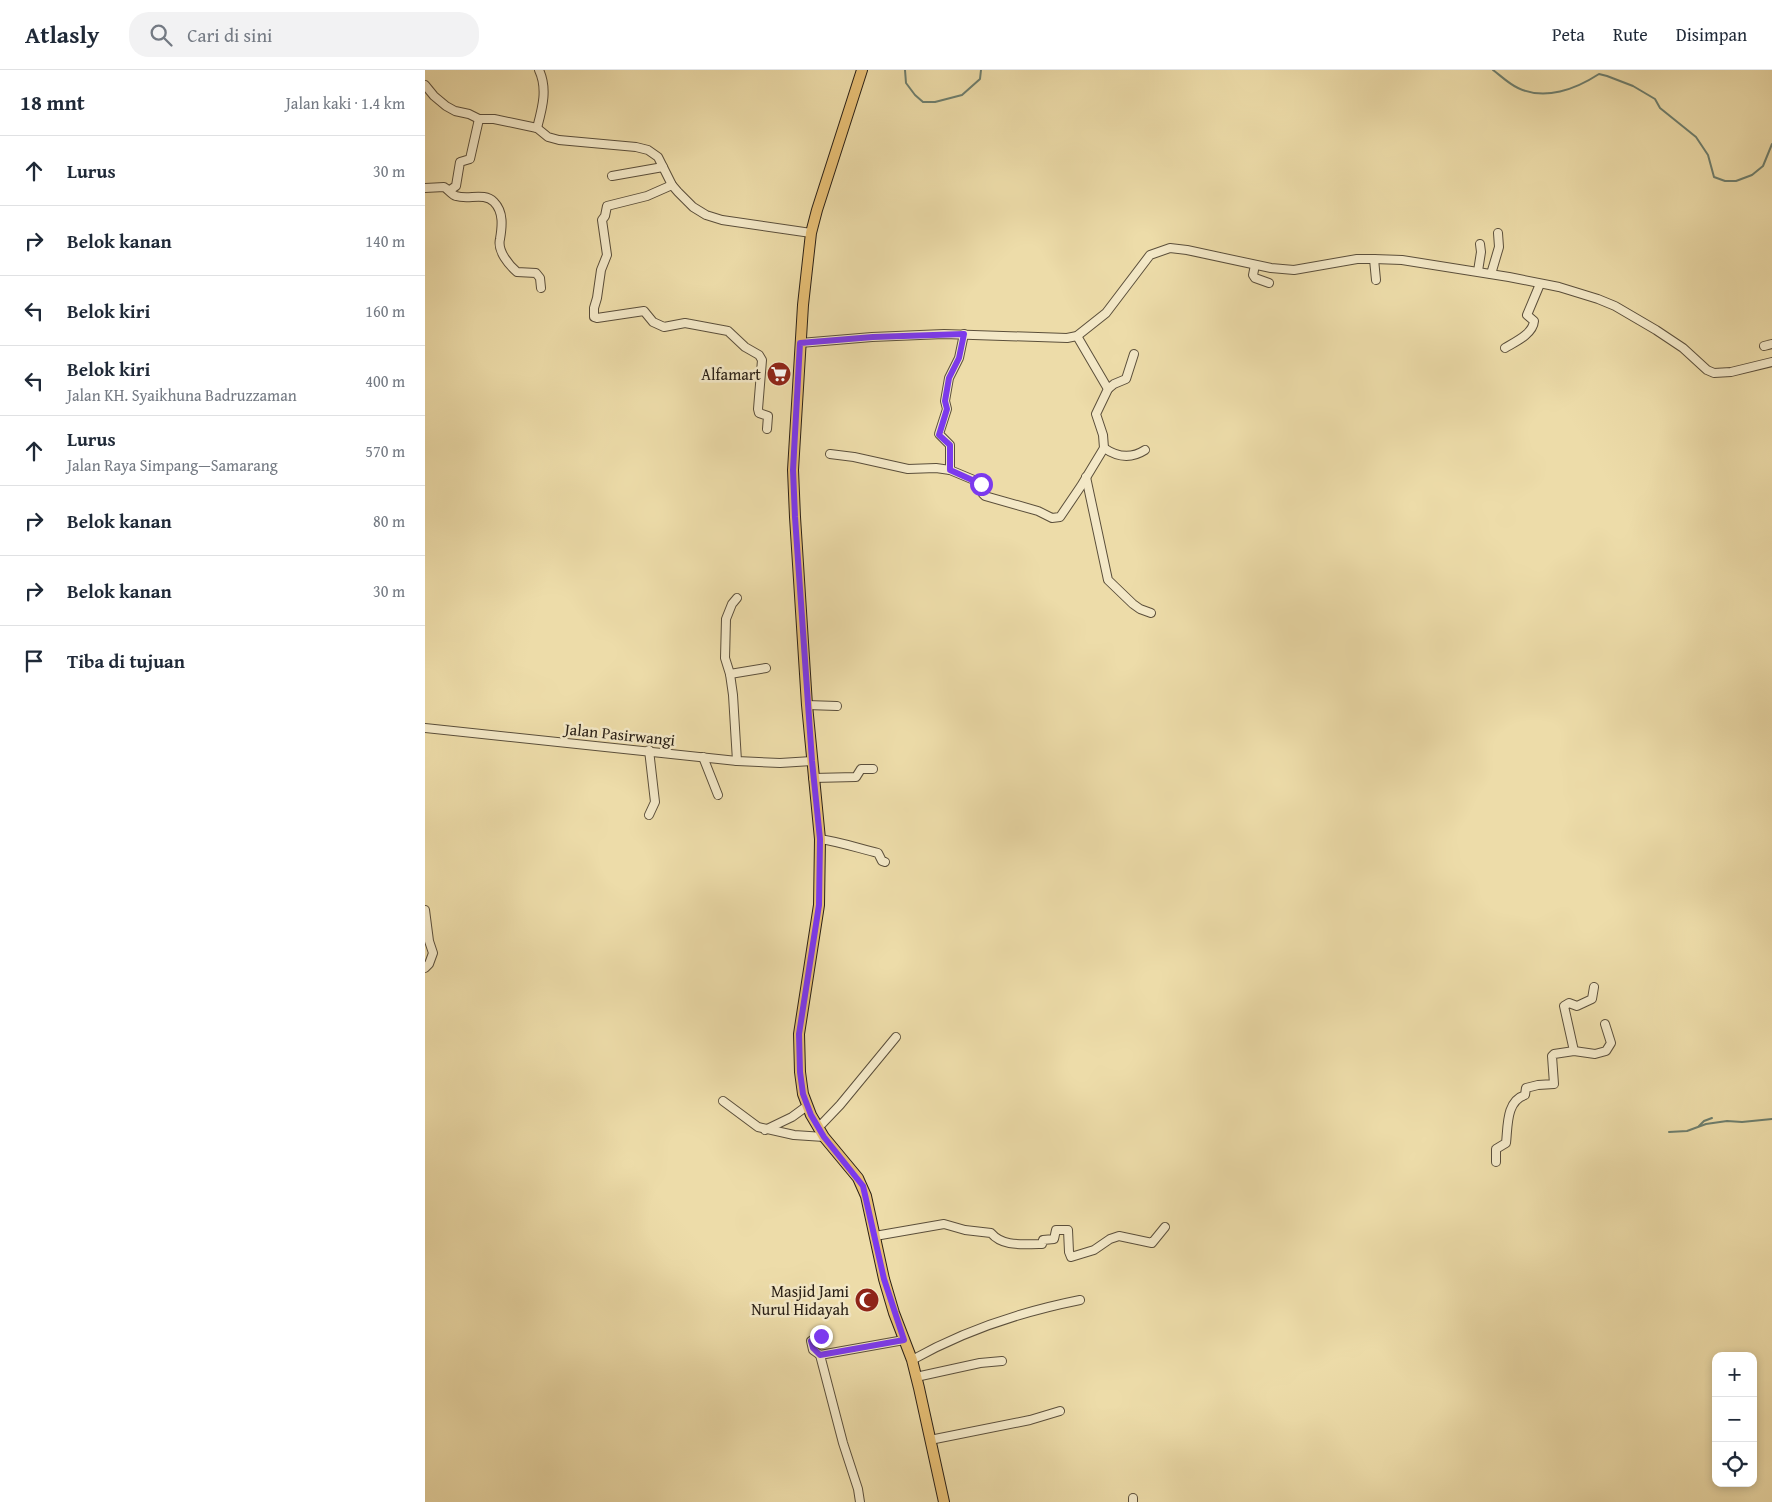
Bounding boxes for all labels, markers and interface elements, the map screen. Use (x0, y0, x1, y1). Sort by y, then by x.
search box (129, 12, 479, 57)
text: Atlasly (25, 17, 99, 52)
icon: search (147, 21, 175, 49)
text: Cari di sini (187, 21, 272, 49)
text: Peta (1552, 21, 1585, 48)
text: Rute (1613, 21, 1648, 48)
text: Disimpan (1676, 21, 1747, 48)
text: 18 mnt (20, 87, 85, 118)
text: Jalan kaki · 1.4 km (286, 91, 405, 115)
icon: ahead (20, 157, 48, 185)
text: Lurus (67, 157, 116, 185)
text: 30 m (373, 159, 405, 183)
icon: right (20, 227, 48, 255)
text: Belok kanan (67, 227, 172, 255)
text: 140 m (365, 229, 405, 253)
icon: left (20, 297, 48, 325)
text: Belok kiri (67, 297, 150, 325)
text: 160 m (365, 299, 405, 323)
text: Belok kiri (67, 355, 150, 383)
supermarket icon: Alfamart (766, 361, 792, 387)
place label: Alfamart (701, 362, 761, 386)
icon: left (20, 367, 48, 395)
text: 400 m (365, 369, 405, 393)
text: Jalan KH. Syaikhuna Badruzzaman (67, 383, 297, 407)
text: Lurus (67, 425, 116, 453)
icon: ahead (20, 437, 48, 465)
text: 570 m (365, 439, 405, 463)
text: Jalan Raya Simpang—Samarang (67, 453, 278, 477)
route start (970, 473, 993, 496)
icon: right (20, 507, 48, 535)
text: Belok kanan (67, 507, 172, 535)
text: 80 m (373, 509, 405, 533)
icon: right (20, 577, 48, 605)
text: Belok kanan (67, 577, 172, 605)
text: 30 m (373, 579, 405, 603)
icon: arrive (20, 647, 48, 675)
text: Tiba di tujuan (67, 647, 185, 675)
street label: Jalan Pasirwangi (562, 716, 677, 752)
place label: Masjid Jami Nurul Hidayah (751, 1279, 850, 1321)
mosque icon: Masjid Jami Nurul Hidayah (854, 1287, 880, 1313)
route end (810, 1325, 833, 1348)
map controls (1712, 1352, 1757, 1487)
button: + (1712, 1352, 1757, 1397)
button: − (1712, 1397, 1757, 1442)
button: locate (1712, 1442, 1757, 1487)

